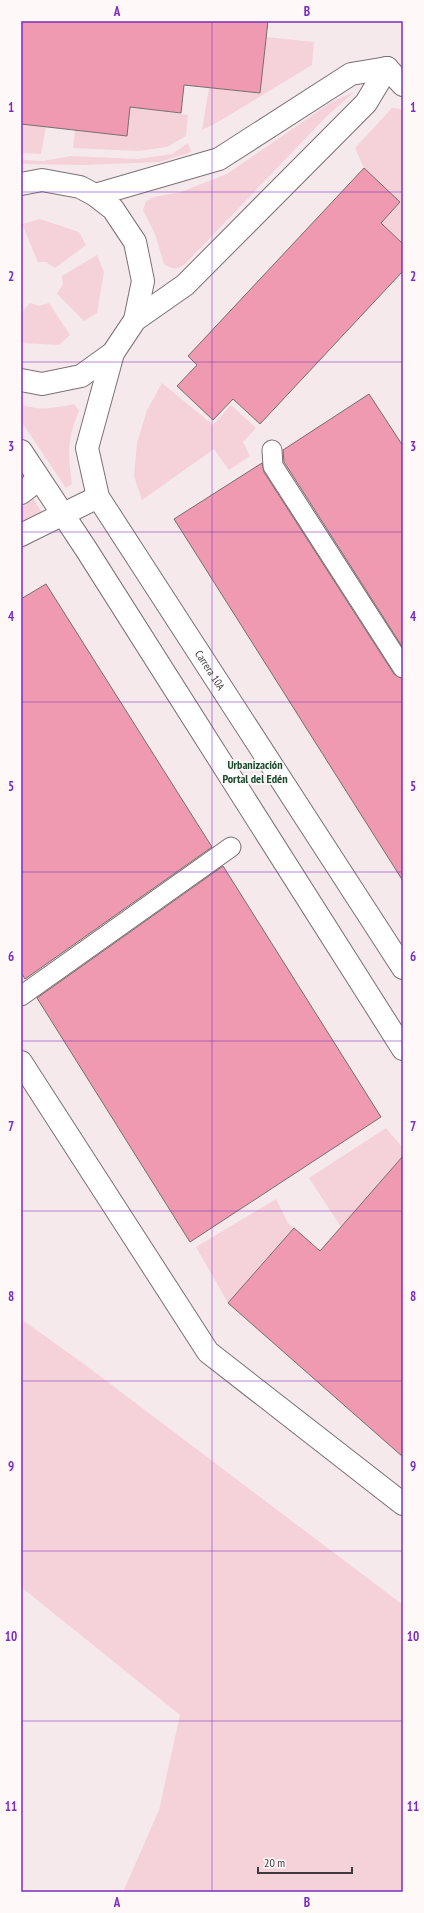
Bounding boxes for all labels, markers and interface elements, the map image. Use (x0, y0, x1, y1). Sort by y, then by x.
text: A (113, 3, 121, 20)
text: B (304, 3, 310, 20)
text: 1 (8, 99, 14, 116)
text: 1 (410, 99, 416, 116)
text: 2 (8, 268, 14, 285)
text: 2 (410, 268, 416, 285)
text: 3 (8, 438, 14, 455)
text: 3 (410, 438, 416, 455)
text: 4 (8, 608, 15, 625)
text: 4 (410, 608, 417, 625)
street label: Carrera 10A (192, 648, 229, 693)
district label: Urbanización Portal del Edén (222, 757, 288, 786)
text: 5 (8, 778, 14, 795)
text: 5 (410, 778, 416, 795)
text: 6 (8, 948, 14, 965)
text: 6 (410, 948, 416, 965)
text: 7 (8, 1118, 14, 1135)
text: 7 (410, 1118, 416, 1135)
text: 8 (8, 1288, 14, 1305)
text: 8 (410, 1288, 416, 1305)
text: 9 (8, 1458, 14, 1475)
text: 9 (410, 1458, 416, 1475)
text: 10 (5, 1628, 17, 1645)
text: 10 (407, 1628, 419, 1645)
text: 11 (5, 1798, 17, 1815)
text: 11 (407, 1798, 419, 1815)
scale bar (258, 1849, 352, 1875)
text: 20 m (264, 1855, 285, 1870)
text: A (113, 1894, 121, 1911)
text: B (304, 1894, 310, 1911)

